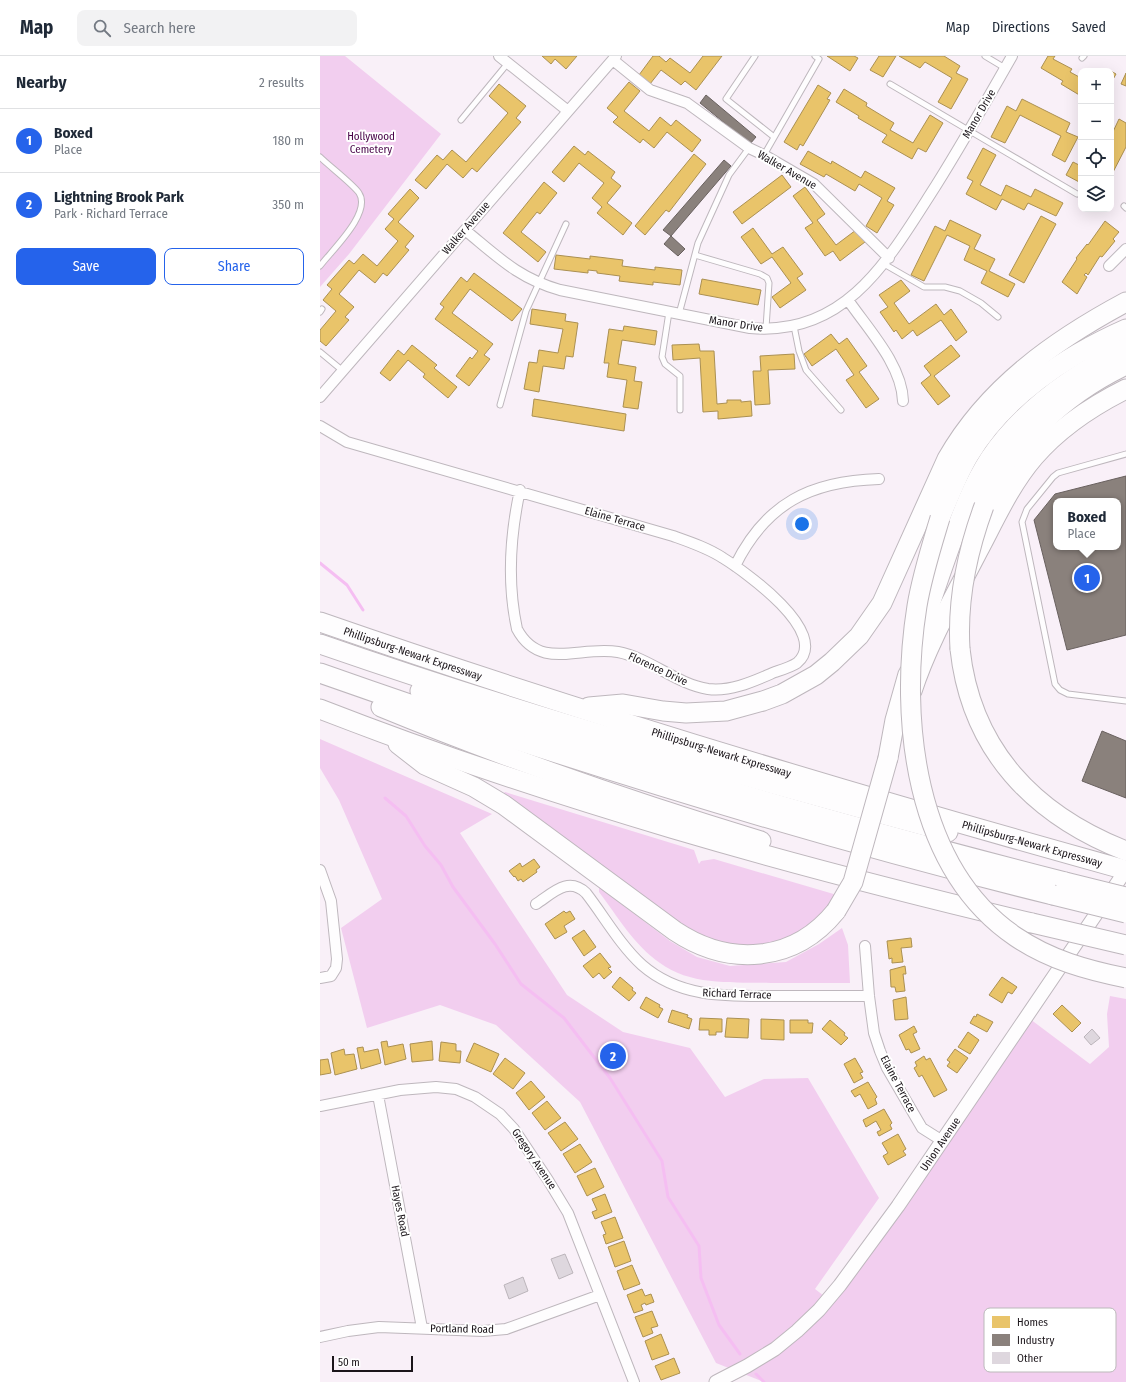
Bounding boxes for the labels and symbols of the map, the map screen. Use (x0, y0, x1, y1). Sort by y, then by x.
street label: Manor Drive (960, 87, 998, 141)
park label: Hollywood Cemetery (347, 130, 395, 156)
street label: Walker Avenue (755, 148, 819, 192)
street label: Walker Avenue (439, 199, 493, 257)
street label: Manor Drive (708, 313, 764, 335)
street label: Elaine Terrace (583, 504, 647, 534)
your location (792, 514, 812, 534)
pin: 1 (1074, 563, 1100, 593)
street label: Phillipsburg-Newark Expressway (342, 624, 484, 683)
street label: Florence Drive (626, 650, 690, 688)
street label: Phillipsburg-Newark Expressway (650, 725, 793, 780)
street label: Phillipsburg-Newark Expressway (961, 818, 1104, 870)
street label: Richard Terrace (702, 986, 772, 1002)
pin: 2 (600, 1041, 626, 1071)
street label: Elaine Terrace (878, 1053, 918, 1115)
street label: Union Avenue (917, 1115, 963, 1174)
street label: Gregory Avenue (509, 1126, 559, 1192)
street label: Hayes Road (389, 1184, 411, 1238)
legend (984, 1308, 1116, 1372)
text: Homes (1017, 1316, 1048, 1329)
street label: Portland Road (430, 1322, 494, 1336)
text: Industry (1017, 1334, 1054, 1347)
text: Other (1017, 1352, 1043, 1365)
scale bar (332, 1354, 413, 1373)

